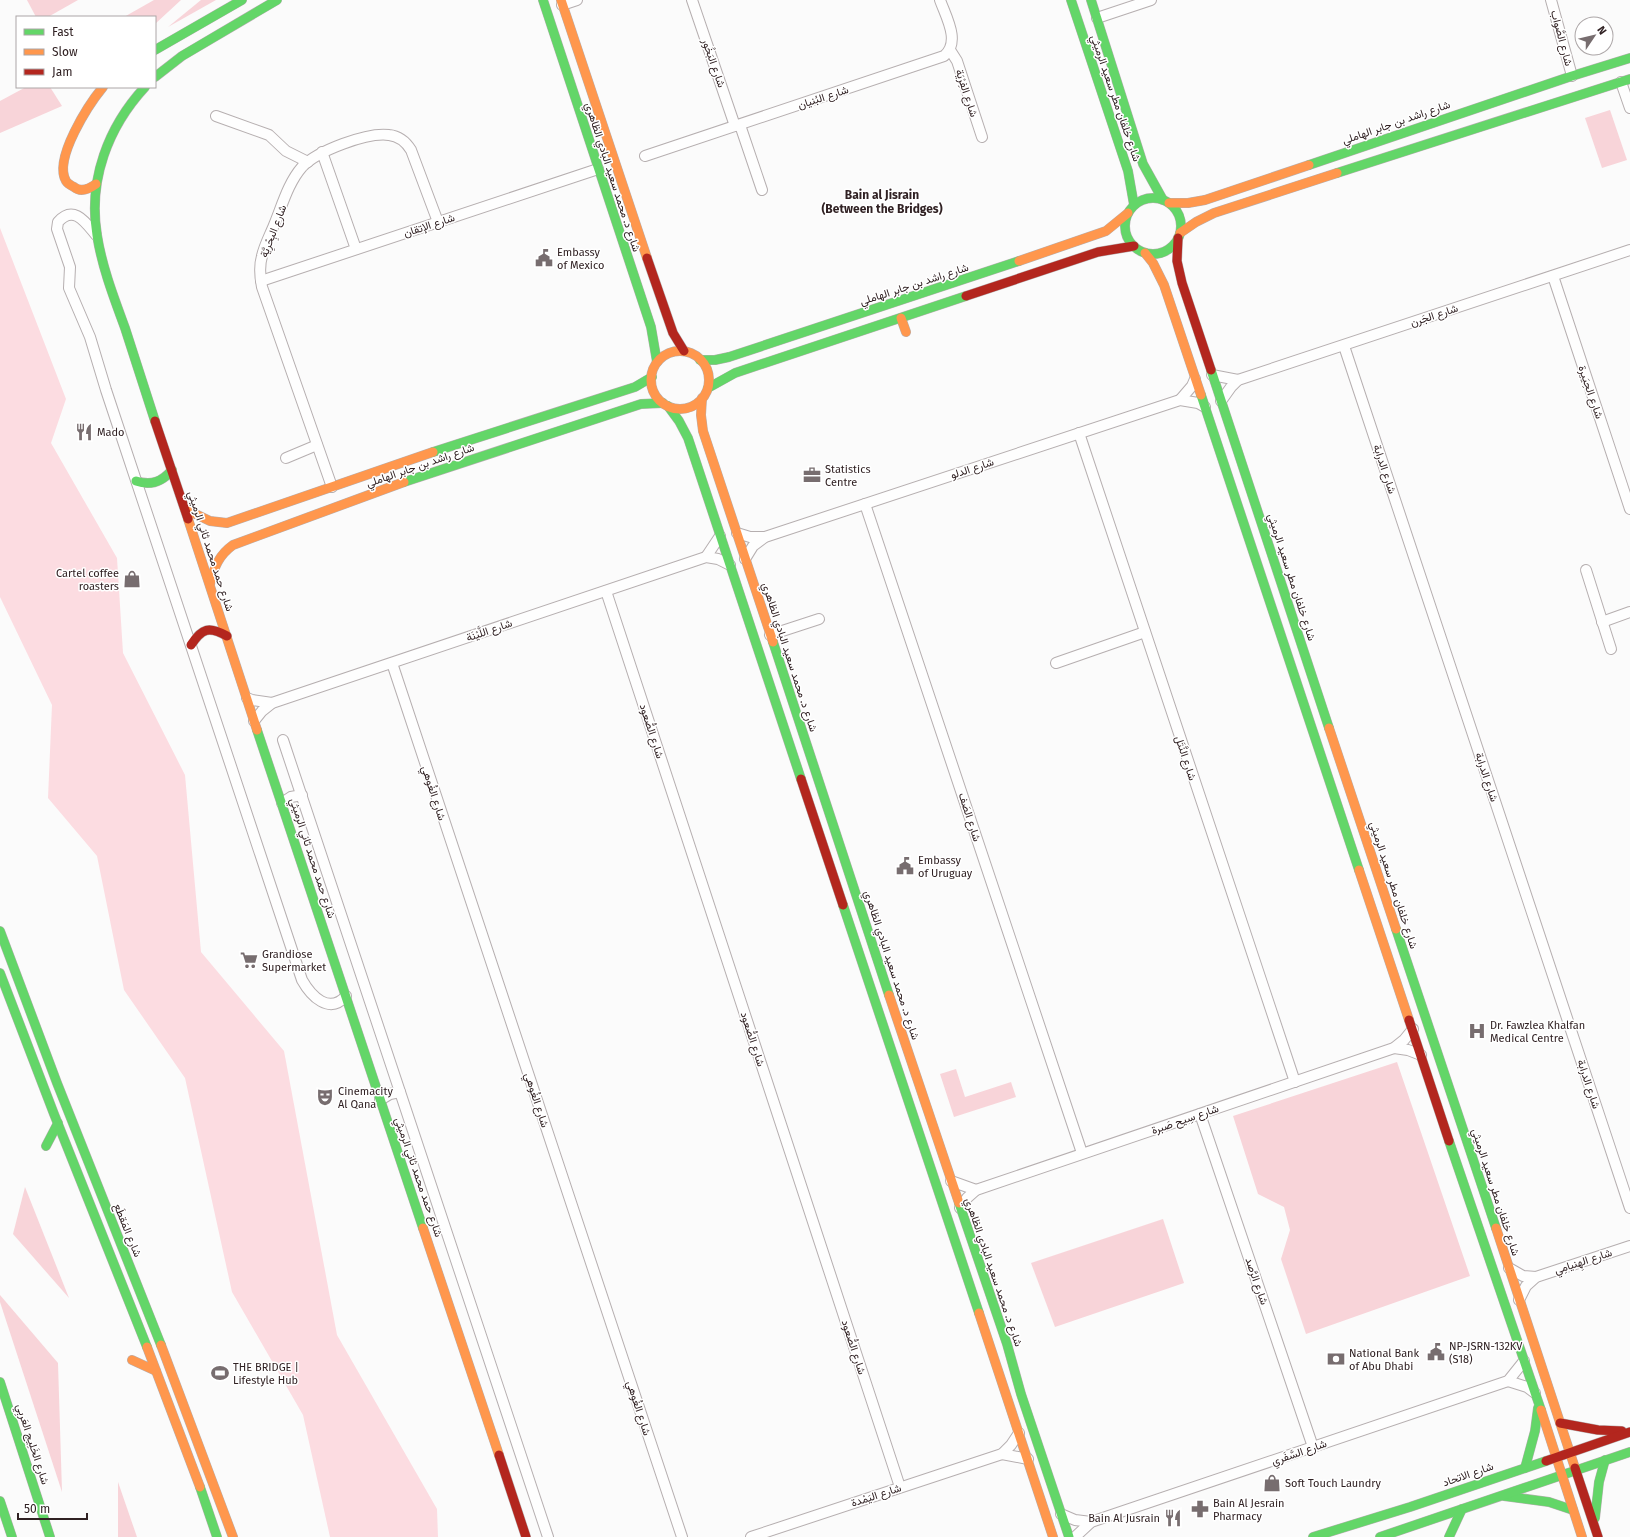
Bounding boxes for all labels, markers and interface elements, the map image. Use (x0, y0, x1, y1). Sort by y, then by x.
street label: شارع الصَّواب (1547, 9, 1575, 68)
legend (16, 16, 156, 88)
north arrow (1574, 16, 1614, 56)
text: N (1594, 24, 1609, 37)
text: Fast (52, 25, 74, 39)
street label: شارع خلفان مطر سعيد الرميثي (1085, 33, 1143, 164)
street label: شارع البَخُور (698, 36, 729, 90)
text: Slow (52, 45, 78, 59)
text: Jam (52, 65, 72, 79)
street label: شارع الفِرْيَة (952, 68, 980, 119)
street label: شارع البُنيان (796, 83, 851, 113)
street label: شارع راشد بن جابر الهاملي (1340, 98, 1453, 150)
street label: شارع د. محمد سعيد البادي الظاهري (579, 101, 643, 255)
district label: Bain al Jisrain (Between the Bridges) (821, 188, 943, 216)
street label: شارع البِحْرِيَّة (257, 203, 291, 260)
street label: شارع الإتقان (402, 211, 457, 241)
place label: Embassy of Mexico (557, 246, 604, 272)
public building icon: Embassy of Mexico (534, 248, 554, 268)
street label: شارع راشد بن جابر الهاملي (858, 261, 971, 311)
street label: شارع الجَرن (1409, 302, 1460, 330)
street label: شارع الحِيَيرة (1574, 364, 1606, 421)
restaurant icon: Mado (74, 422, 94, 442)
place label: Mado (97, 426, 125, 439)
street label: شارع راشد بن جابر الهاملي (364, 441, 477, 493)
street label: شارع الدرابة (1369, 443, 1399, 496)
street label: شارع الدلو (949, 455, 996, 483)
place label: Statistics Centre (825, 463, 871, 489)
office icon: Statistics Centre (802, 465, 822, 485)
street label: شارع حمد محمد ثاني الرميثي (182, 489, 236, 614)
street label: شارع خلفان مطر سعيد الرميثي (1262, 512, 1318, 644)
place label: Cartel coffee roasters (56, 567, 119, 593)
shop icon: Cartel coffee roasters (122, 569, 142, 589)
street label: شارع د. محمد سعيد البادي الظاهري (756, 581, 820, 735)
street label: شارع اللَّيْنَة (464, 615, 514, 645)
street label: شارع الصُّعود (636, 702, 668, 761)
street label: شارع النَّتَل (1171, 734, 1199, 783)
street label: شارع الدرابة (1471, 751, 1501, 804)
street label: شارع الغُوهي (416, 764, 449, 823)
street label: شارع الصَف (955, 791, 984, 844)
street label: شارع حمد محمد ثاني الرميثي (284, 796, 338, 921)
street label: شارع خلفان مطر سعيد الرميثي (1364, 820, 1420, 952)
place label: Embassy of Uruguay (918, 854, 973, 880)
public building icon: Embassy of Uruguay (895, 856, 915, 876)
street label: شارع د. محمد سعيد البادي الظاهري (858, 889, 922, 1043)
place label: Grandiose Supermarket (262, 948, 326, 974)
supermarket icon: Grandiose Supermarket (239, 950, 259, 970)
street label: شارع الصُّعود (737, 1010, 769, 1069)
place label: Dr. Fawzlea Khalfan Medical Centre (1490, 1019, 1585, 1045)
hospital icon: Dr. Fawzlea Khalfan Medical Centre (1467, 1021, 1487, 1041)
street label: شارع الدرابة (1573, 1058, 1603, 1111)
street label: شارع الغُوهي (519, 1071, 552, 1130)
place label: Cinemacity Al Qana (338, 1085, 393, 1111)
theatre icon: Cinemacity Al Qana (315, 1087, 335, 1107)
street label: شارع سِيح صَبرة (1150, 1102, 1221, 1138)
street label: شارع حمد محمد ثاني الرميثي (389, 1116, 445, 1240)
street label: شارع خلفان مطر سعيد الرميثي (1466, 1127, 1522, 1259)
street label: شارع د. محمد سعيد البادي الظاهري (959, 1196, 1025, 1349)
street label: شارع المَقطَع (110, 1202, 144, 1260)
street label: شارع الهِنيامِي (1553, 1246, 1615, 1280)
street label: شارع الرَّصد (1241, 1256, 1271, 1307)
street label: شارع الصُّعود (838, 1318, 870, 1377)
place label: NP-JSRN-132KV (S18) (1449, 1340, 1523, 1366)
public building icon: NP-JSRN-132KV (S18) (1426, 1342, 1446, 1362)
place label: National Bank of Abu Dhabi (1349, 1347, 1420, 1373)
bank icon: National Bank of Abu Dhabi (1326, 1349, 1346, 1369)
place label: THE BRIDGE | Lifestyle Hub (233, 1361, 299, 1387)
sports icon: THE BRIDGE | Lifestyle Hub (210, 1363, 230, 1383)
street label: شارع الغُوهي (621, 1379, 654, 1438)
street label: شارع الخَلِيج العَربِي (10, 1402, 52, 1487)
street label: شارع السَّفَري (1270, 1437, 1330, 1471)
street label: شارع الاتحاد (1441, 1460, 1496, 1490)
shop icon: Soft Touch Laundry (1262, 1473, 1282, 1493)
place label: Soft Touch Laundry (1285, 1477, 1382, 1490)
street label: شارع اليَمْدة (849, 1481, 904, 1511)
scale bar (18, 1495, 87, 1521)
place label: Bain Al Jesrain Pharmacy (1213, 1497, 1284, 1523)
pharmacy icon: Bain Al Jesrain Pharmacy (1190, 1499, 1210, 1519)
text: 50 m (24, 1502, 50, 1516)
restaurant icon: Bain Al Jusrain (1163, 1508, 1183, 1528)
place label: Bain Al Jusrain (1088, 1512, 1160, 1525)

